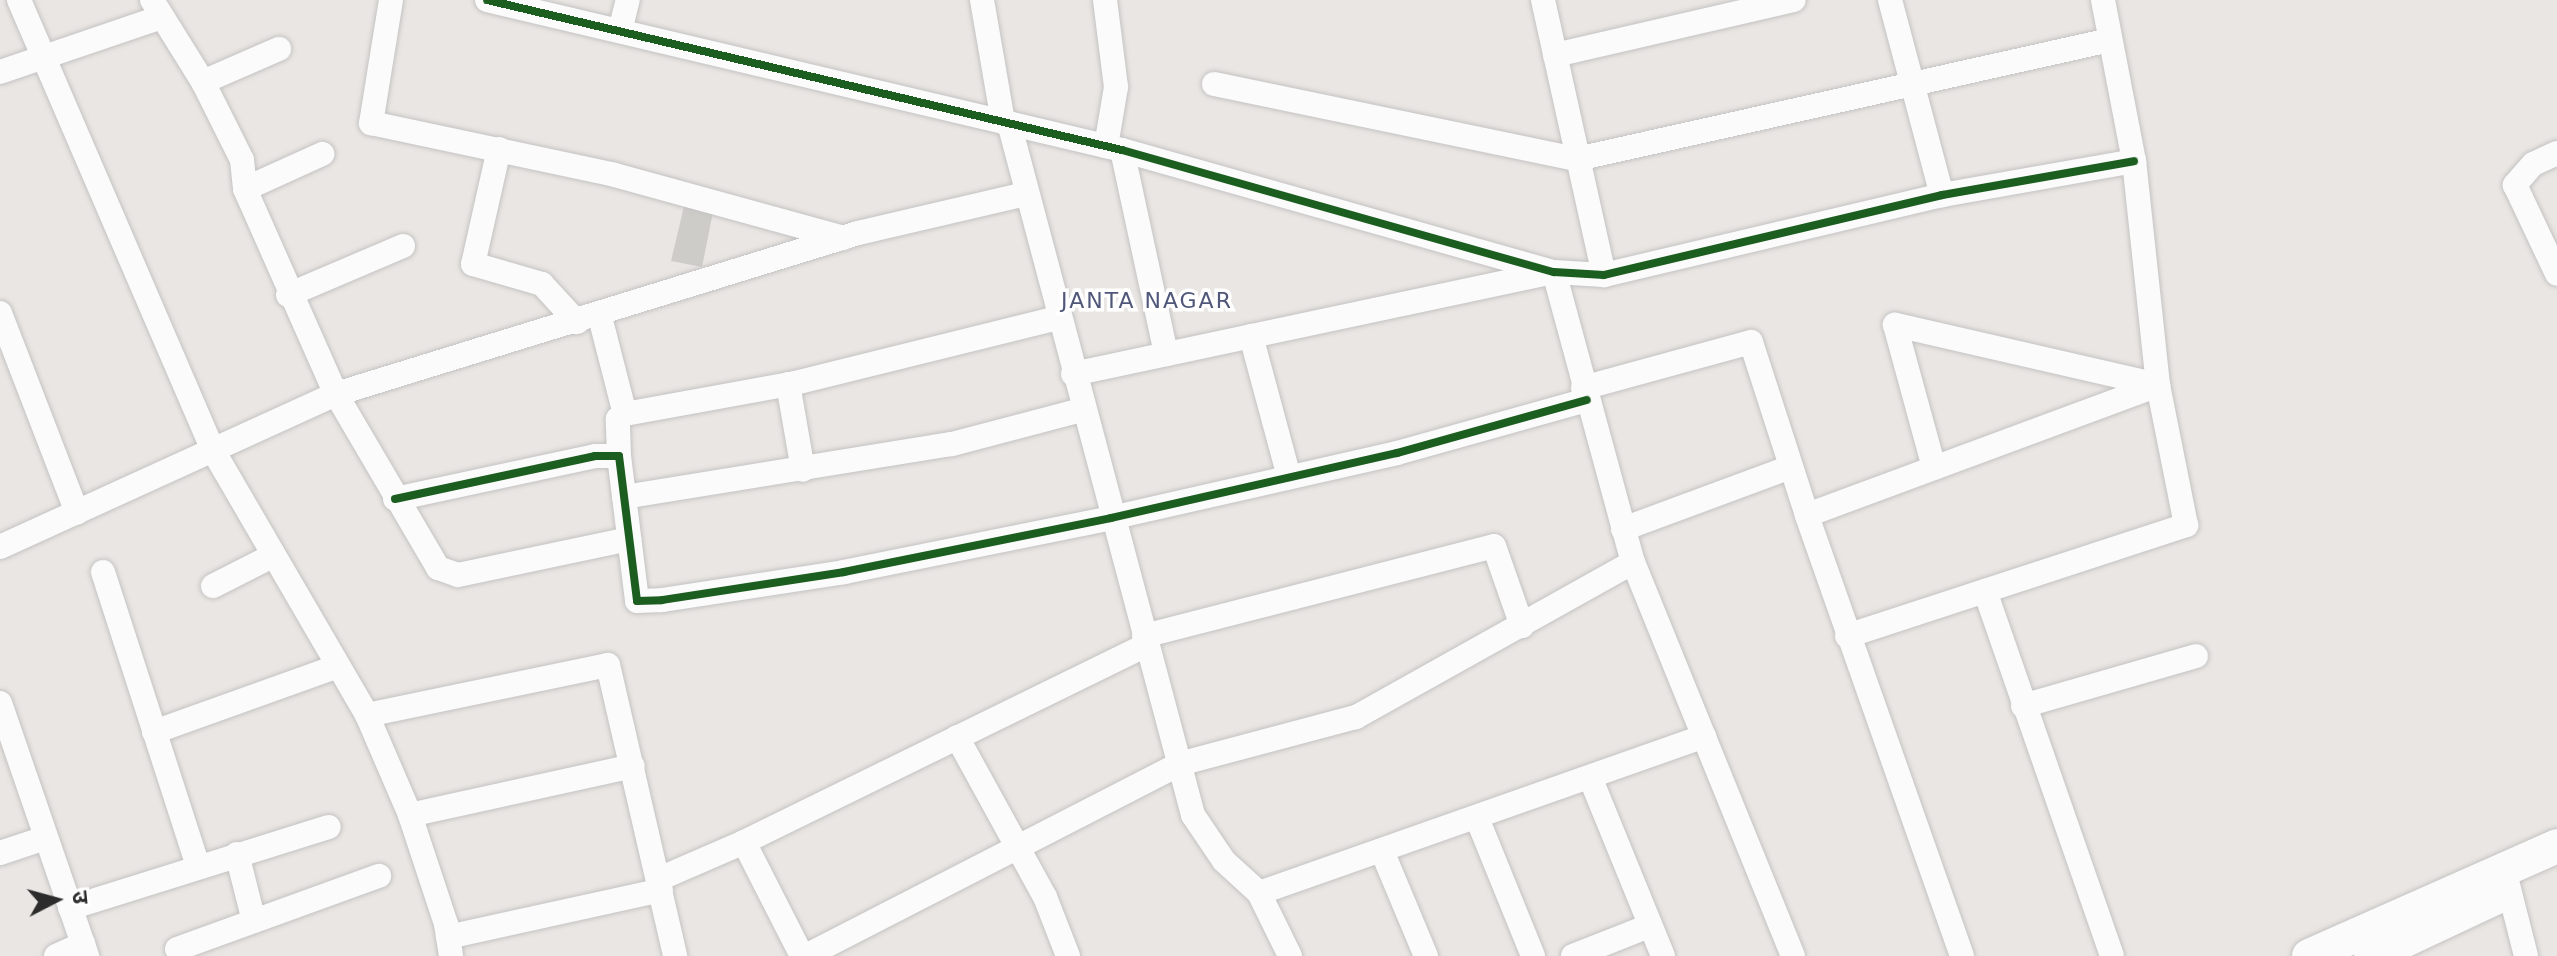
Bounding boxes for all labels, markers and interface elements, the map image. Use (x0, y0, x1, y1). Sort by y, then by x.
district label: JANTA NAGAR (1061, 288, 1233, 314)
north arrow (16, 860, 96, 940)
text: उ (67, 890, 93, 905)

